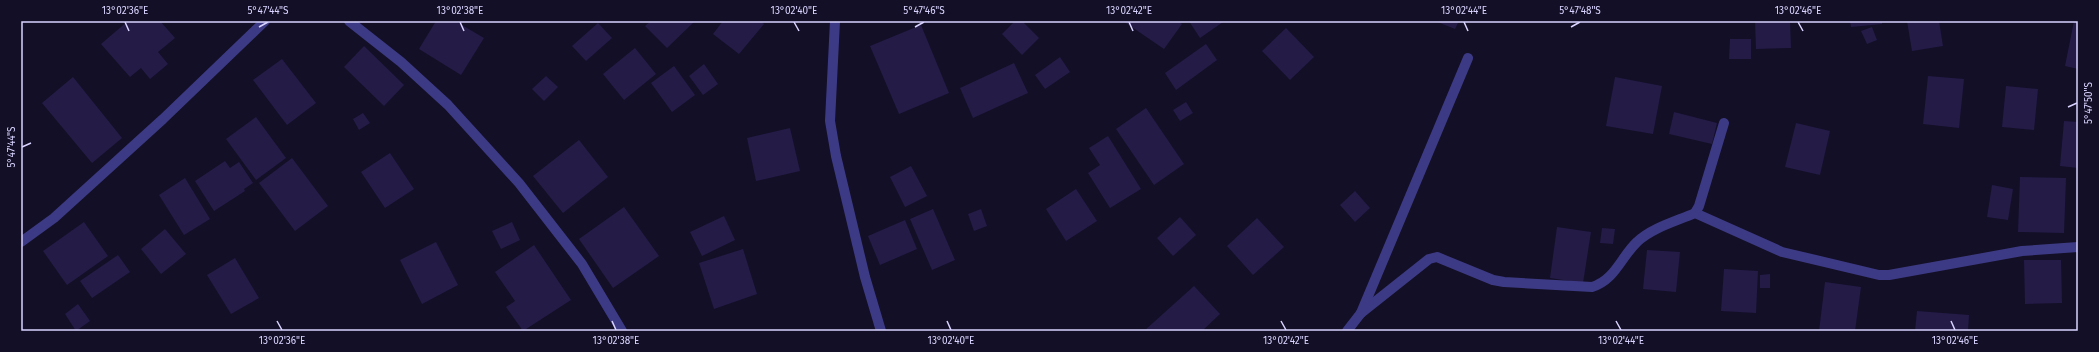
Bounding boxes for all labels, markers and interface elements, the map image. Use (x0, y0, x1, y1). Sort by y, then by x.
text: 13°02'36"E (102, 5, 148, 17)
text: 5°47'44"S (247, 5, 289, 17)
text: 13°02'38"E (437, 5, 483, 17)
text: 13°02'40"E (771, 5, 817, 17)
text: 5°47'46"S (903, 5, 945, 17)
text: 13°02'42"E (1106, 5, 1152, 17)
text: 13°02'44"E (1441, 5, 1487, 17)
text: 5°47'48"S (1559, 5, 1601, 17)
text: 13°02'46"E (1775, 5, 1821, 17)
text: 5°47'50"S (2083, 82, 2095, 124)
text: 5°47'44"S (6, 126, 18, 168)
text: 13°02'36"E (259, 335, 305, 347)
text: 13°02'38"E (593, 335, 639, 347)
text: 13°02'40"E (928, 335, 974, 347)
text: 13°02'42"E (1263, 335, 1309, 347)
text: 13°02'44"E (1598, 335, 1644, 347)
text: 13°02'46"E (1932, 335, 1978, 347)

